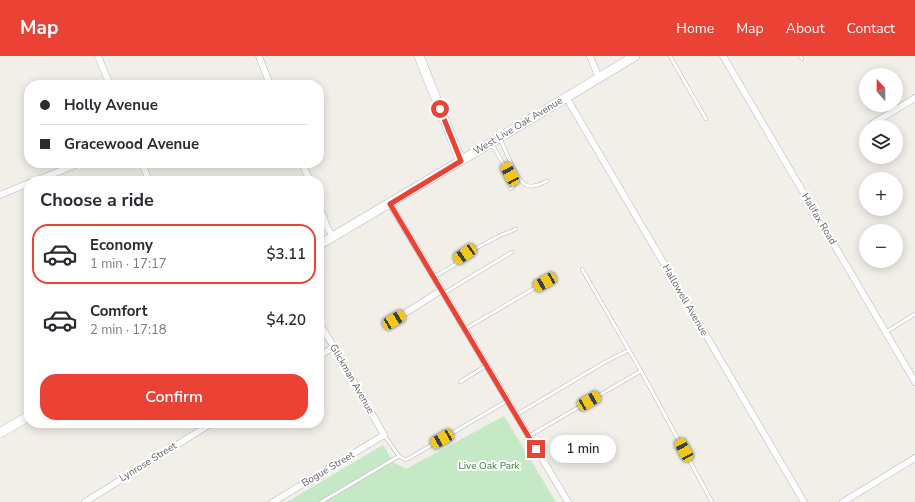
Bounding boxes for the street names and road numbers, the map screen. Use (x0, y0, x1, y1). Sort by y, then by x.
street label: West Live Oak Avenue (471, 94, 565, 158)
street label: Halifax Road (798, 191, 840, 248)
street label: Hallowell Avenue (659, 262, 711, 338)
street label: Glickman Avenue (326, 342, 378, 416)
street label: Lynrose Street (117, 439, 180, 485)
street label: Bogue Street (299, 448, 357, 490)

